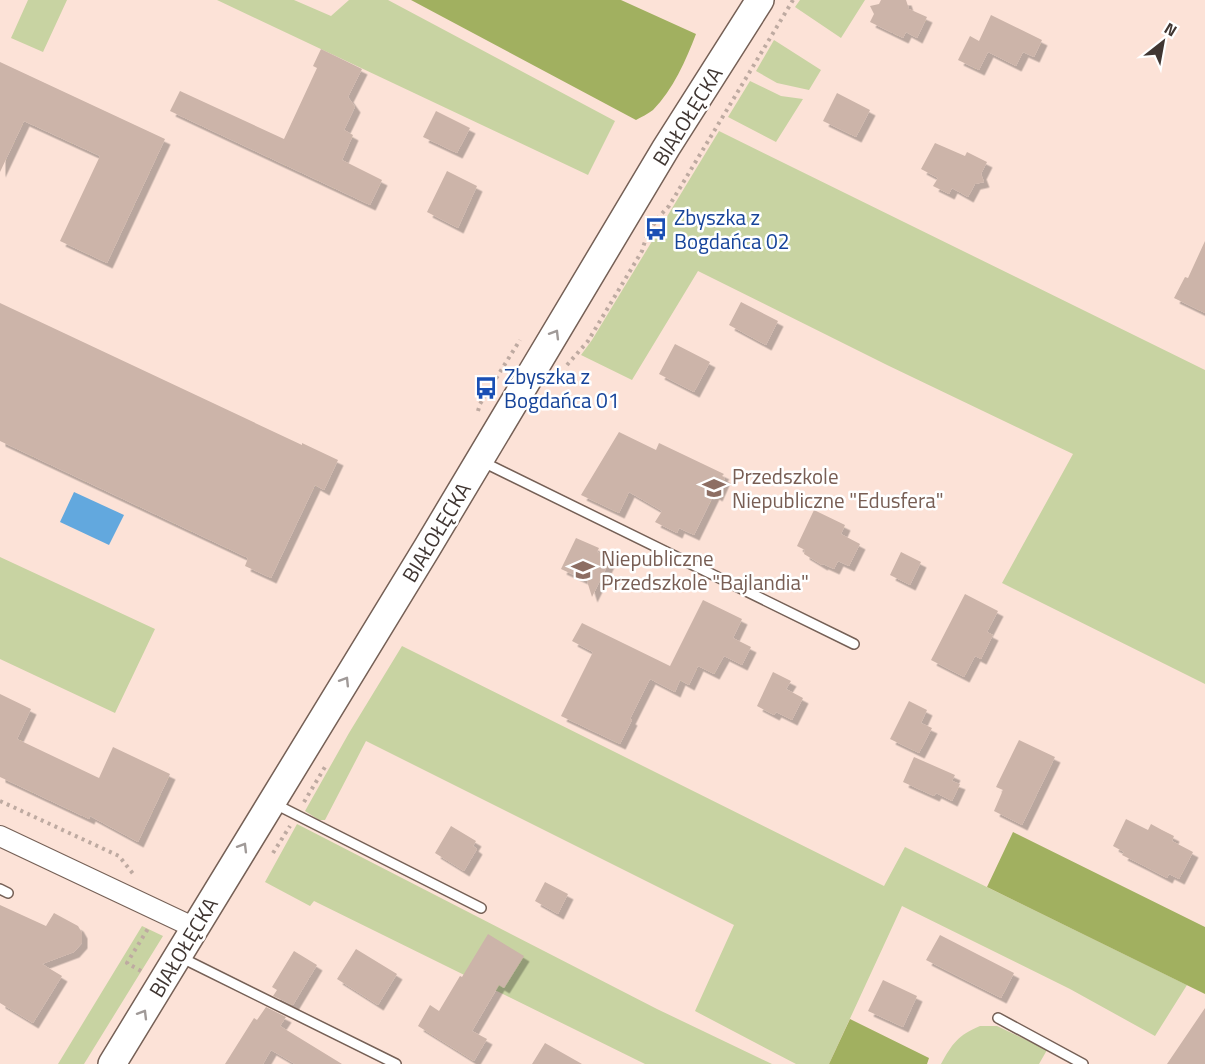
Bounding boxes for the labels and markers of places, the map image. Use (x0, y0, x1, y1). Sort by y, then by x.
place label: Zbyszka z Bogdańca 02 (674, 201, 790, 257)
bus stop icon: Zbyszka z Bogdańca 02 (643, 216, 669, 242)
place label: Zbyszka z Bogdańca 01 (504, 360, 620, 416)
bus stop icon: Zbyszka z Bogdańca 01 (473, 375, 499, 401)
place label: Przedszkole Niepubliczne "Edusfera" (732, 460, 944, 516)
school or university icon: Przedszkole Niepubliczne "Edusfera" (701, 475, 727, 501)
place label: Niepubliczne Przedszkole "Bajlandia" (601, 542, 809, 598)
school or university icon: Niepubliczne Przedszkole "Bajlandia" (570, 557, 596, 583)

